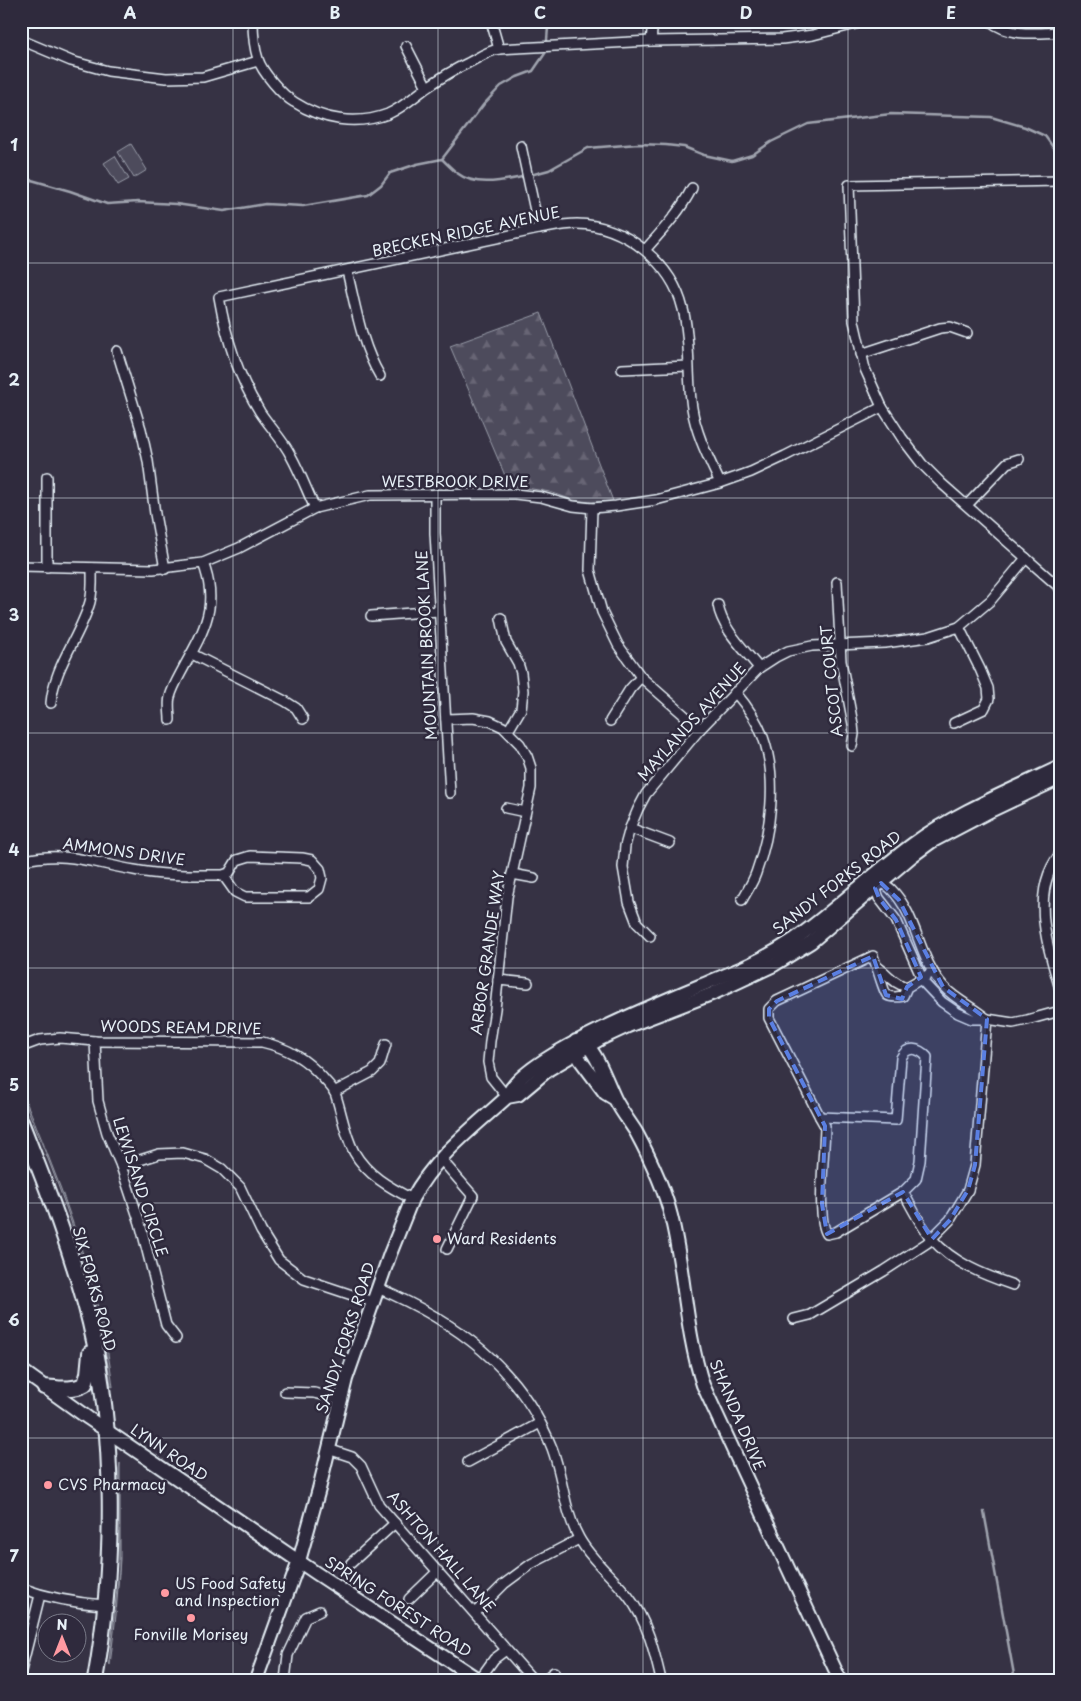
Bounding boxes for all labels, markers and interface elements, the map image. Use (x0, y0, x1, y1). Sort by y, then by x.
text: A (124, 0, 137, 24)
text: B (330, 0, 341, 24)
text: C (534, 0, 546, 24)
text: D (740, 0, 752, 24)
text: E (946, 0, 956, 24)
text: 1 (10, 132, 18, 156)
street label: BRECKEN RIDGE AVENUE (370, 199, 562, 262)
text: 2 (8, 367, 20, 391)
street label: WESTBROOK DRIVE (381, 469, 529, 492)
street label: MOUNTAIN BROOK LANE (409, 550, 442, 741)
text: 3 (9, 602, 19, 626)
street label: ASCOT COURT (813, 623, 848, 738)
street label: MAYLANDS AVENUE (631, 657, 750, 785)
street label: SANDY FORKS ROAD (767, 824, 906, 940)
street label: AMMONS DRIVE (62, 831, 187, 870)
text: 4 (9, 837, 20, 861)
street label: ARBOR GRANDE WAY (464, 869, 510, 1037)
street label: WOODS REAM DRIVE (100, 1014, 262, 1039)
text: 5 (9, 1072, 19, 1096)
street label: LEWISAND CIRCLE (108, 1114, 175, 1259)
street label: SIX FORKS ROAD (68, 1224, 123, 1354)
place label: Ward Residents (447, 1226, 557, 1249)
marker: Ward Residents (431, 1233, 443, 1245)
street label: SANDY FORKS ROAD (309, 1259, 380, 1416)
text: 6 (8, 1307, 20, 1331)
street label: SHANDA DRIVE (705, 1355, 772, 1474)
street label: LYNN ROAD (126, 1417, 213, 1486)
place label: CVS Pharmacy (58, 1472, 166, 1495)
marker: CVS Pharmacy (42, 1479, 54, 1491)
street label: ASHTON HALL LANE (383, 1485, 502, 1617)
text: 7 (9, 1543, 19, 1567)
street label: SPRING FOREST ROAD (321, 1550, 477, 1662)
place label: US Food Safety and Inspection (175, 1571, 286, 1611)
marker: US Food Safety and Inspection (159, 1587, 171, 1599)
marker: Fonville Morisey (185, 1612, 197, 1624)
north arrow (38, 1614, 88, 1664)
text: N (56, 1614, 68, 1635)
place label: Fonville Morisey (134, 1622, 248, 1645)

